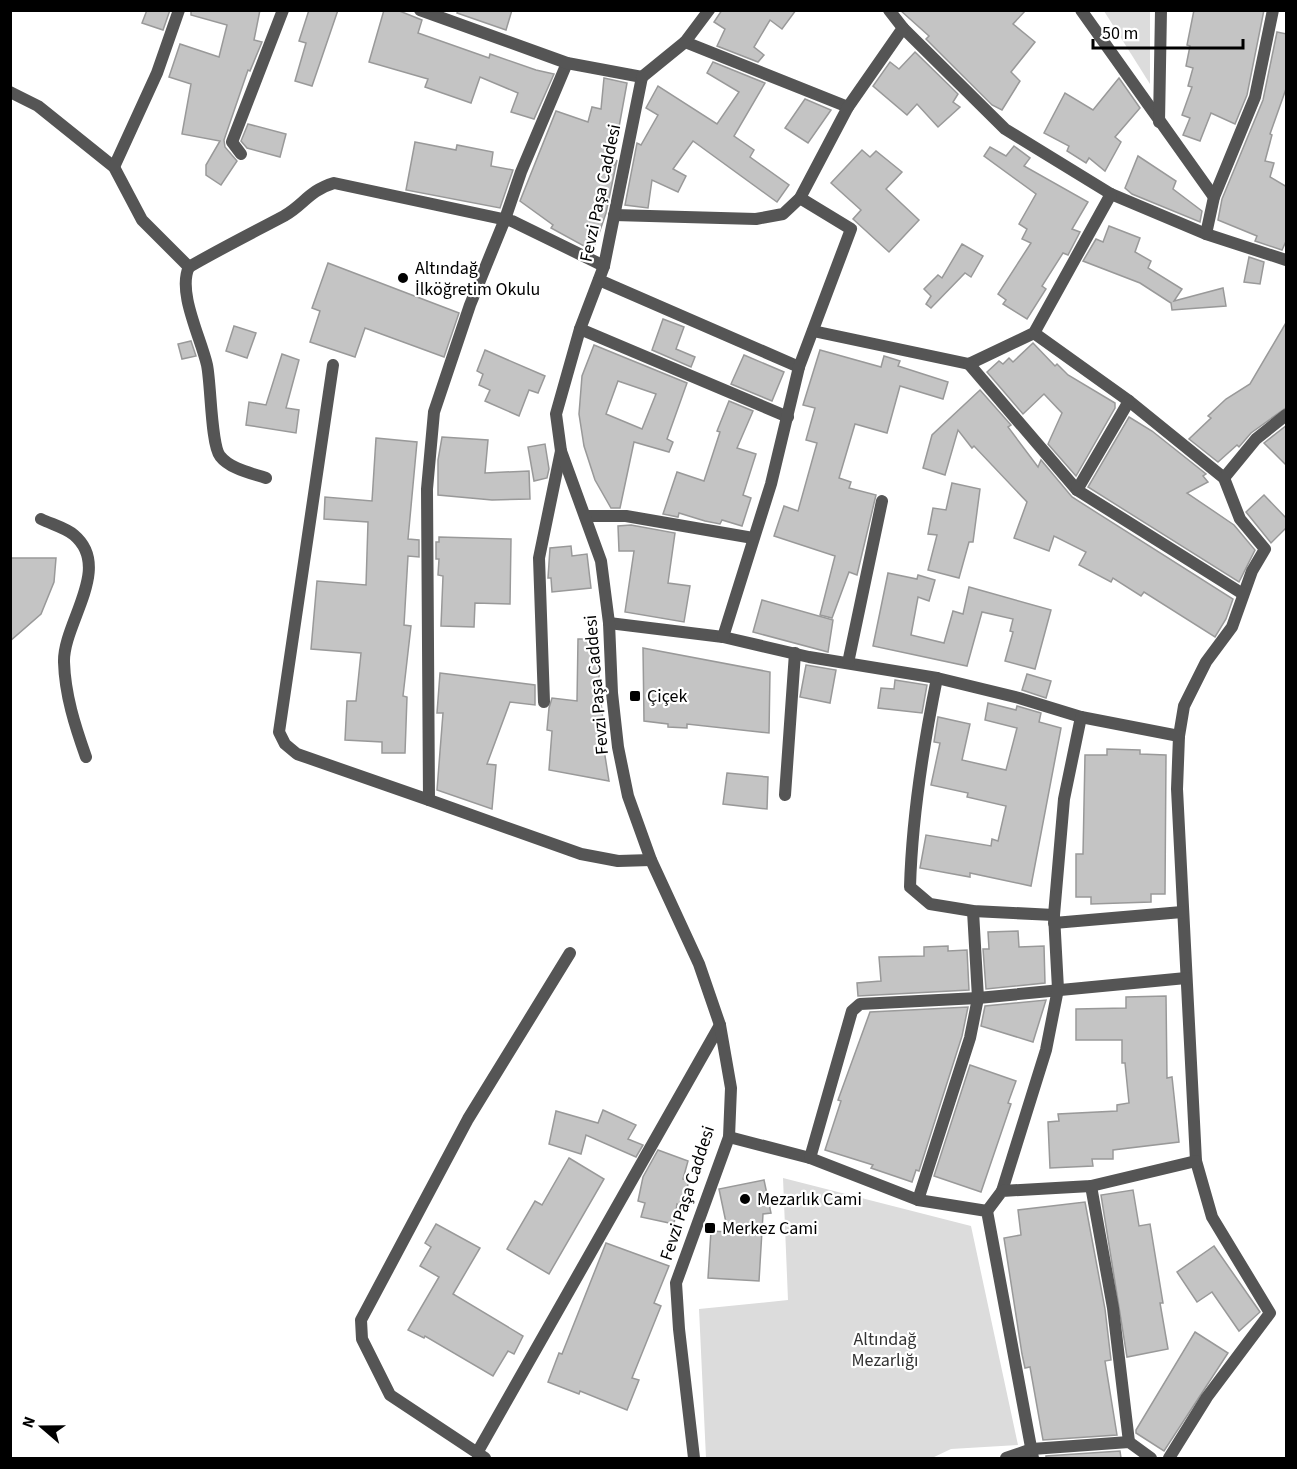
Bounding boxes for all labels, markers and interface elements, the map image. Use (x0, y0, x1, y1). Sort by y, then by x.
scale bar (1093, 12, 1243, 50)
text: 50 m (1102, 21, 1138, 46)
street label: Fevzi Paşa Caddesi (574, 122, 627, 264)
place label: Altındağ İlköğretim Okulu (415, 256, 540, 302)
marker: Altındağ İlköğretim Okulu (396, 271, 410, 285)
street label: Fevzi Paşa Caddesi (578, 614, 615, 756)
place label: Çiçek (647, 684, 687, 709)
marker: Çiçek (628, 689, 642, 703)
street label: Fevzi Paşa Caddesi (654, 1123, 721, 1264)
place label: Mezarlık Cami (757, 1187, 862, 1212)
marker: Mezarlık Cami (738, 1192, 752, 1206)
place label: Merkez Cami (722, 1216, 818, 1241)
marker: Merkez Cami (703, 1221, 717, 1235)
park label: Altındağ Mezarlığı (851, 1327, 919, 1373)
north arrow (12, 1397, 72, 1457)
text: N (17, 1413, 41, 1431)

